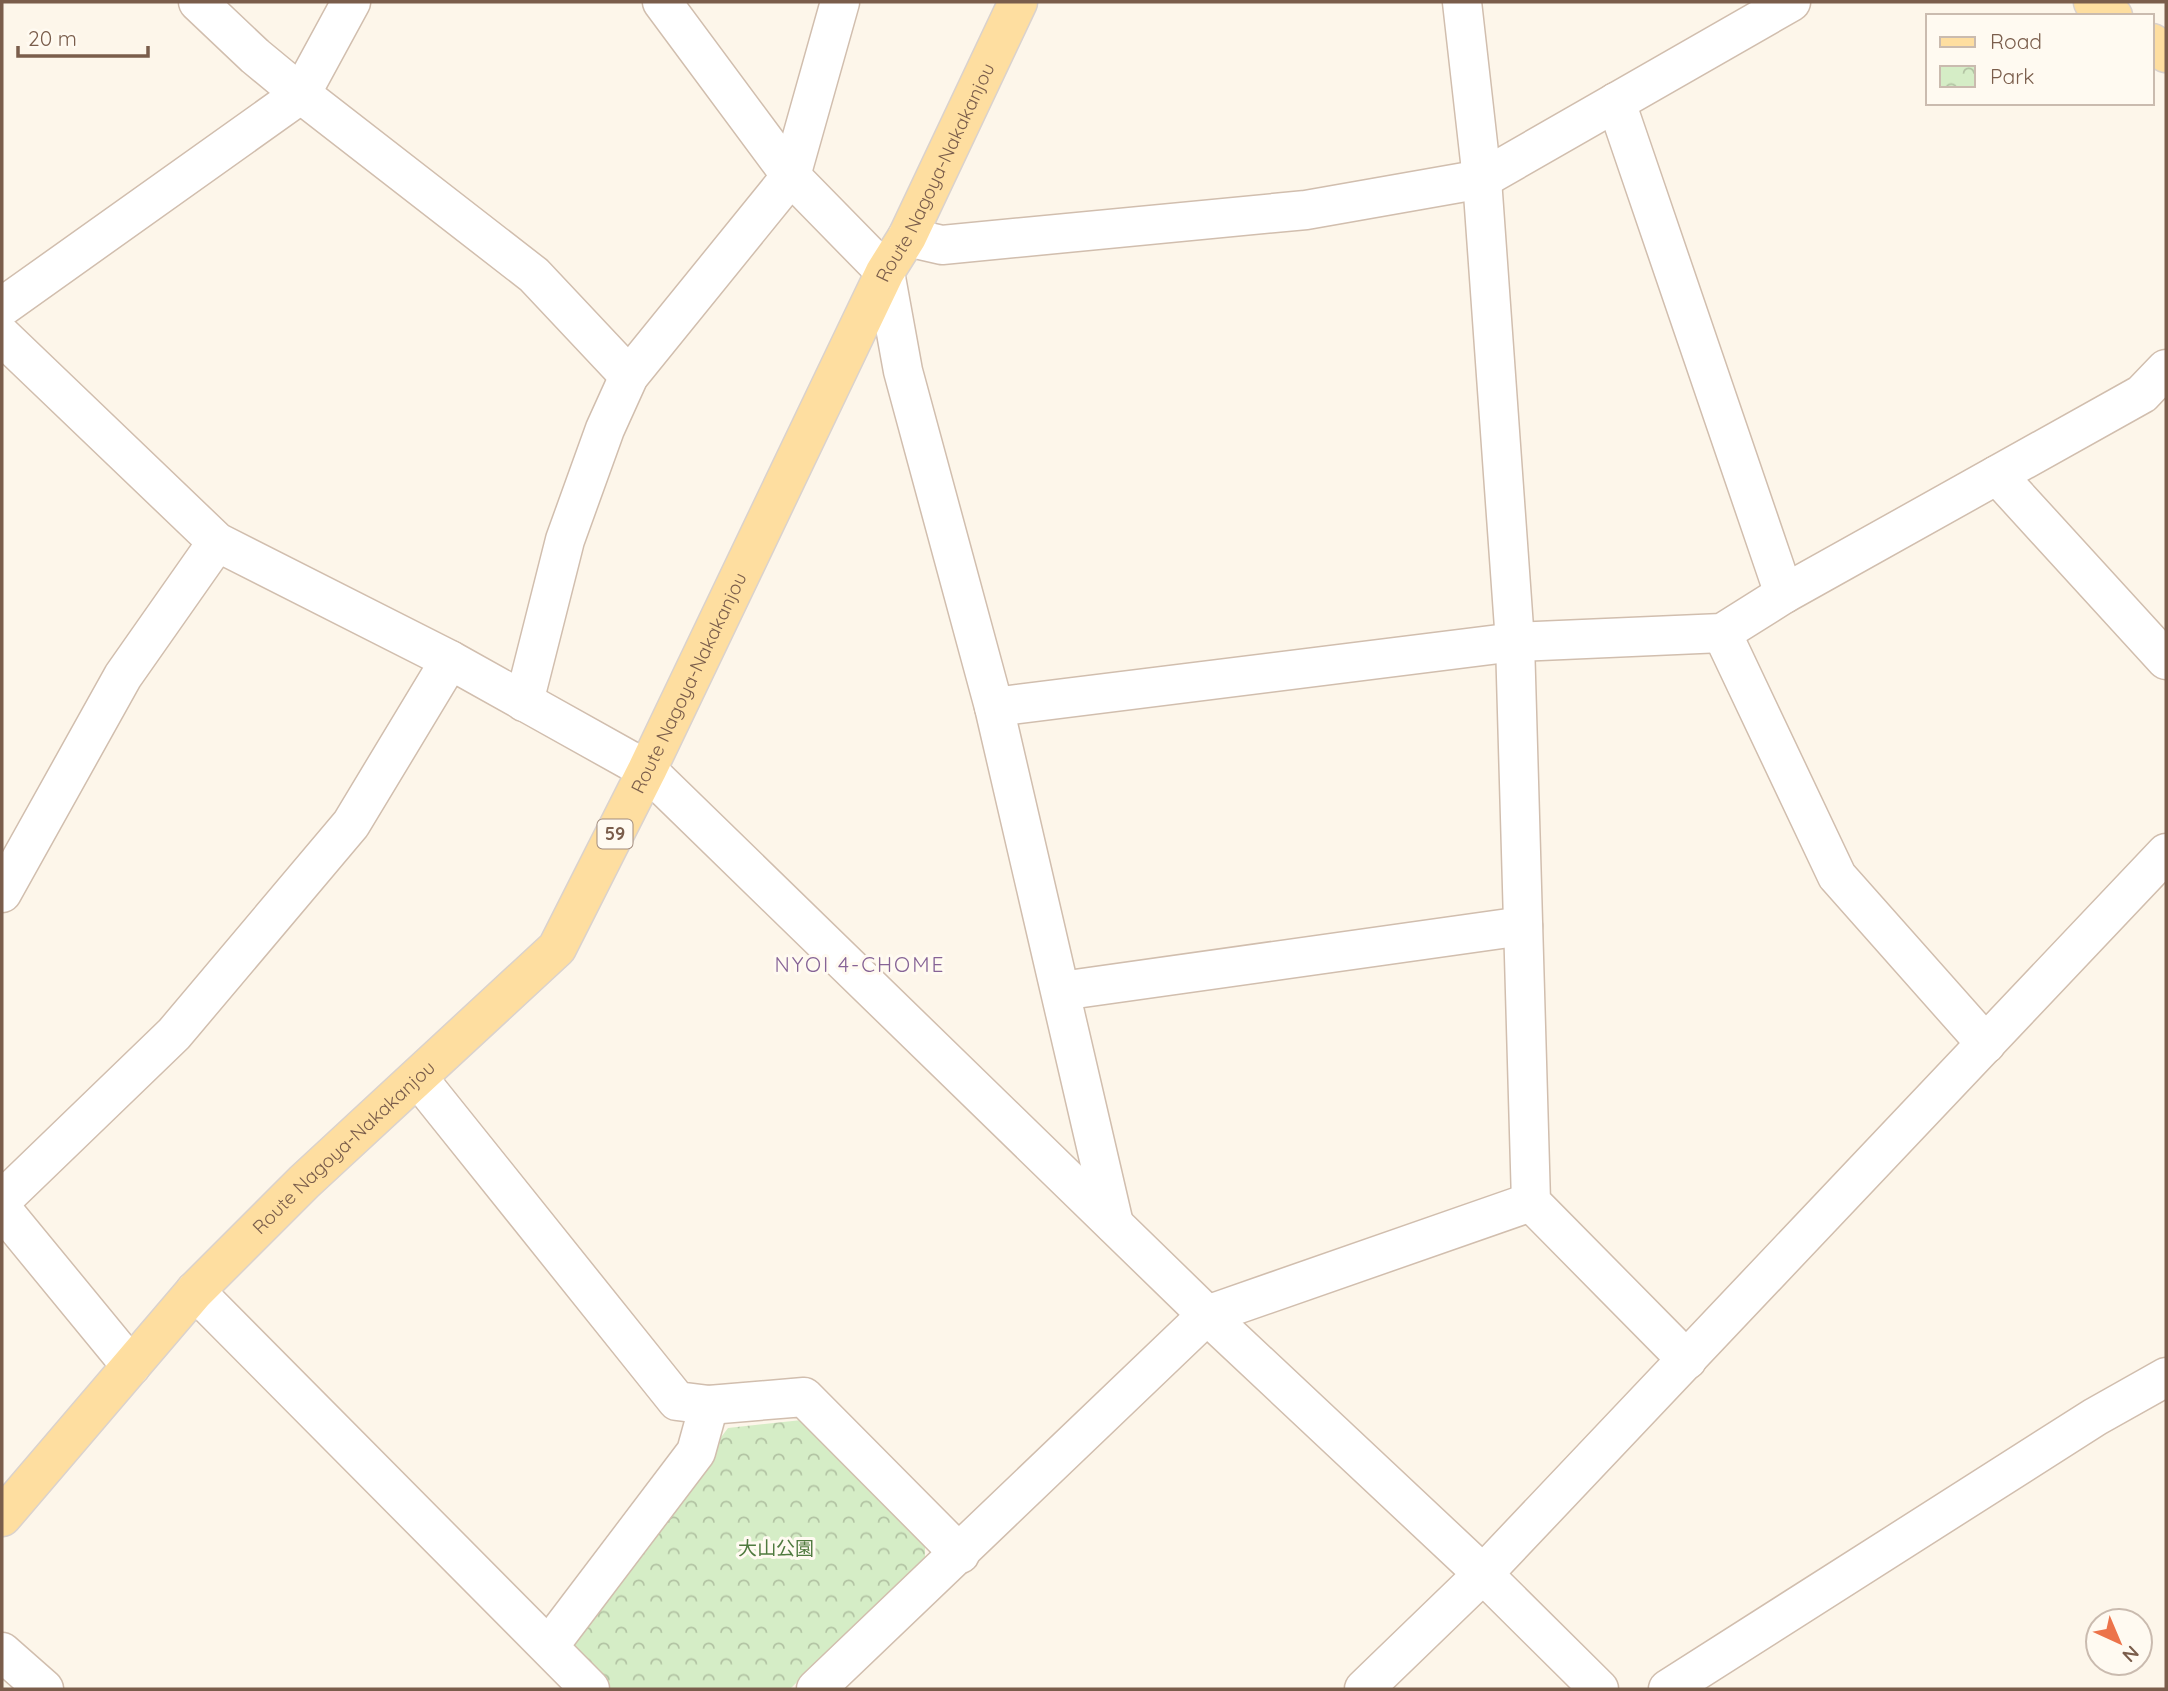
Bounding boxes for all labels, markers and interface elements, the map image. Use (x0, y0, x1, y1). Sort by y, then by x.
scale bar (18, 14, 147, 58)
legend (1926, 14, 2154, 105)
text: 20 m (28, 25, 77, 51)
text: Road (1990, 28, 2042, 54)
street label: Route Nagoya-Nakakanjou (870, 59, 1000, 286)
text: Park (1990, 63, 2034, 89)
street label: Route Nagoya-Nakakanjou (625, 568, 752, 797)
road number: 59 (598, 820, 632, 848)
district label: NYOI 4-CHOME (774, 951, 946, 977)
street label: Route Nagoya-Nakakanjou (247, 1055, 440, 1239)
park label: 大山公園 (738, 1536, 814, 1560)
north arrow (2084, 1607, 2154, 1677)
text: N (2117, 1641, 2144, 1668)

